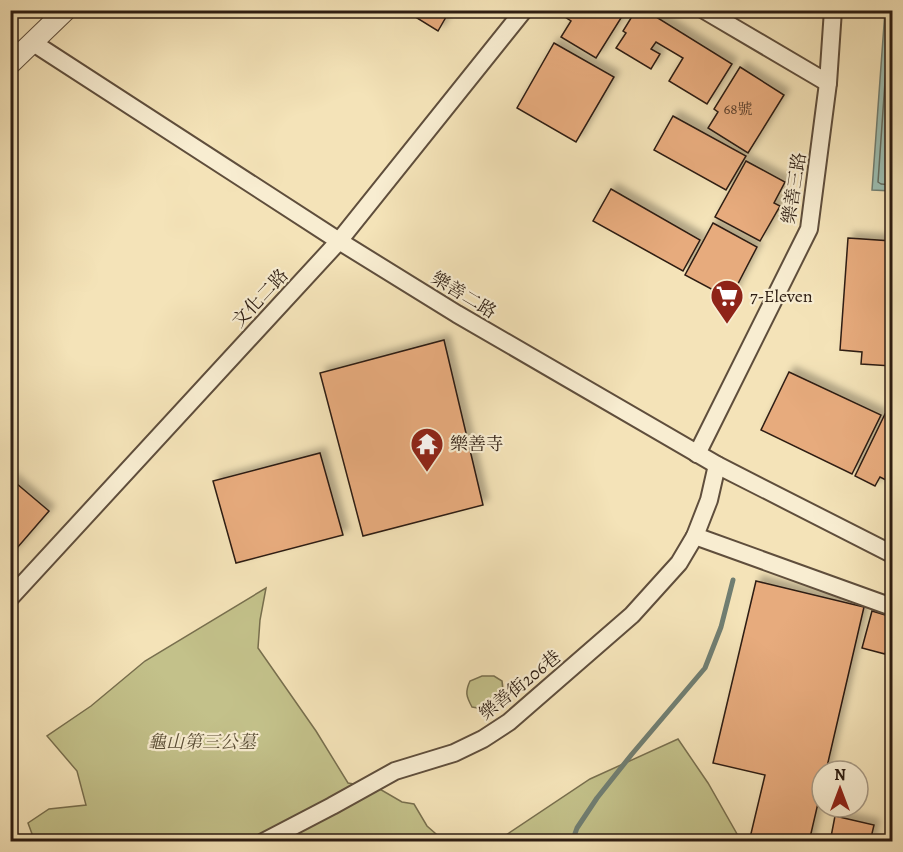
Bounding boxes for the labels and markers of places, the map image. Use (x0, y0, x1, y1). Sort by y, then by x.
supermarket icon: 7-Eleven (709, 278, 745, 325)
place label: 7-Eleven (750, 284, 813, 308)
temple icon: 樂善寺 (409, 426, 445, 473)
place label: 樂善寺 (450, 432, 504, 456)

